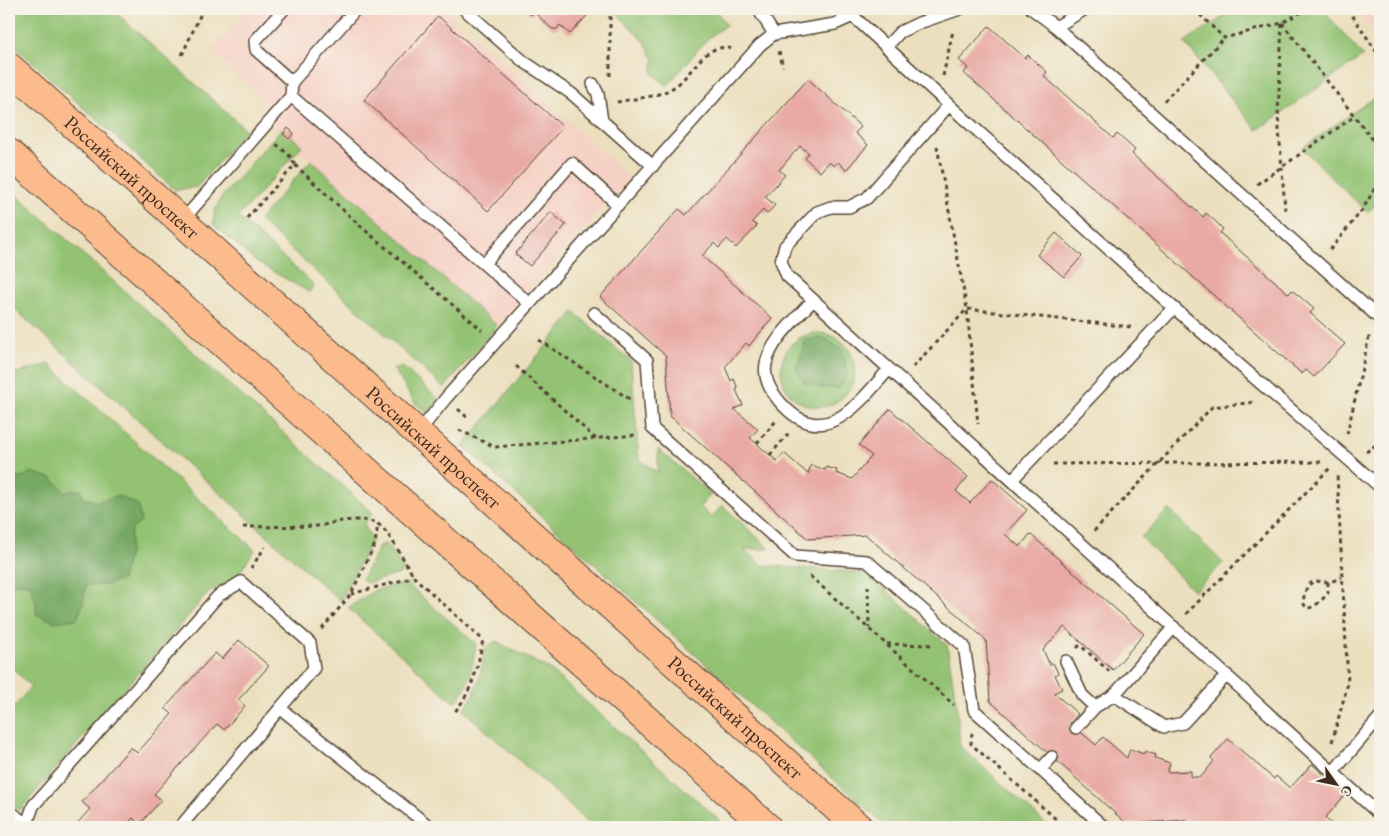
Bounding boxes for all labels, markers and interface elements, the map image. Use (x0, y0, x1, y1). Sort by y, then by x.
street label: Российский проспект (59, 110, 205, 244)
street label: Российский проспект (361, 380, 507, 515)
street label: Российский проспект (662, 650, 809, 785)
north arrow (1312, 758, 1362, 808)
text: С (1337, 782, 1357, 800)

